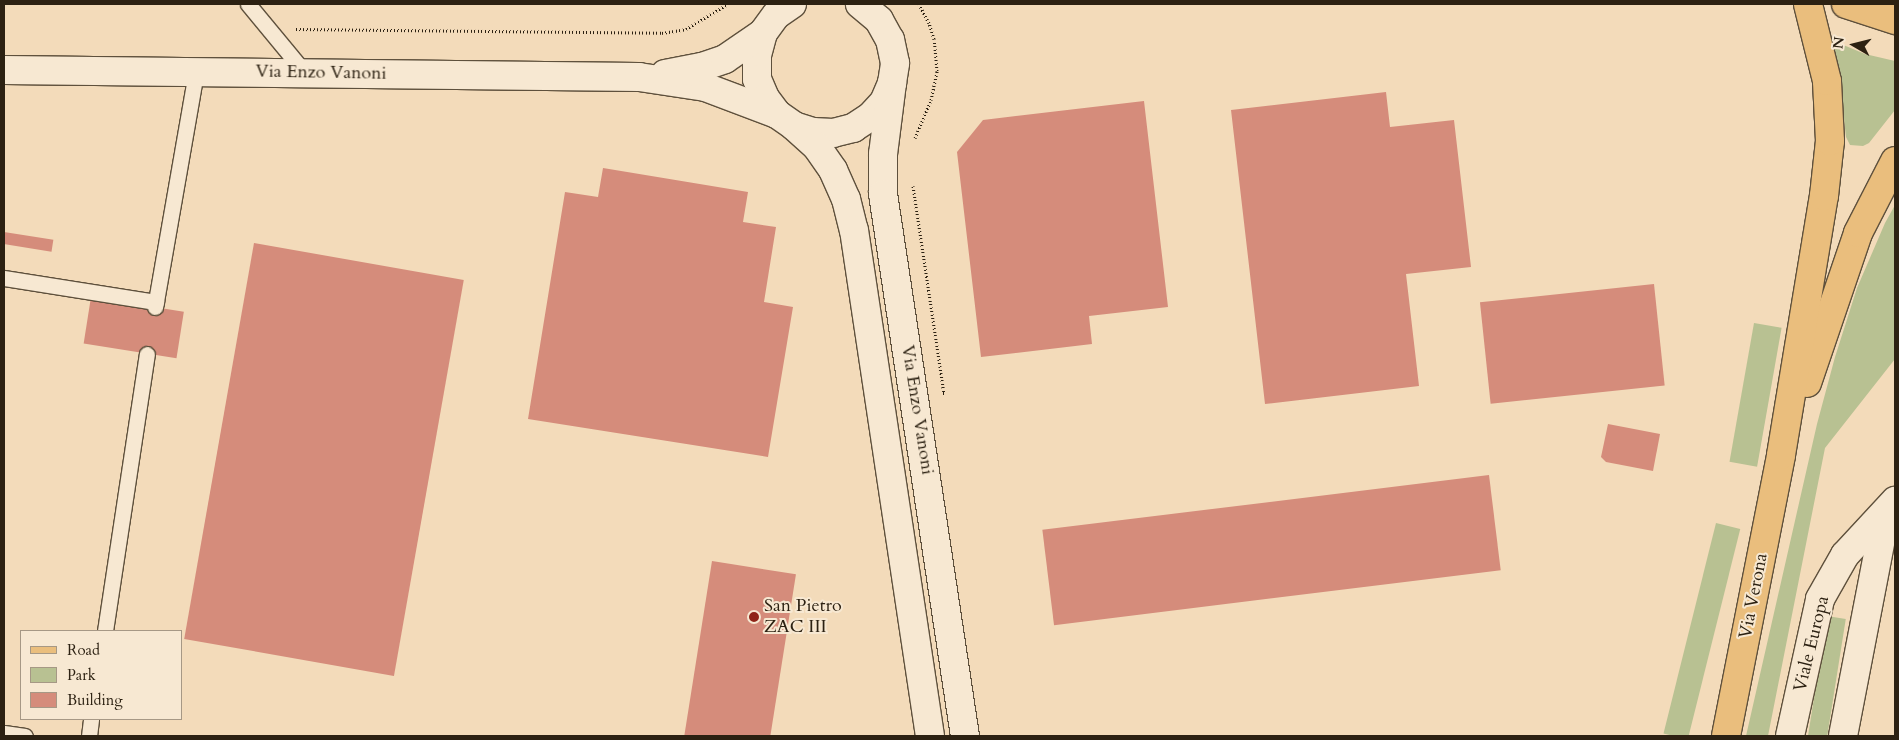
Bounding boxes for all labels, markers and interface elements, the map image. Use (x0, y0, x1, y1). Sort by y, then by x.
north arrow (1829, 20, 1879, 70)
text: N (1828, 36, 1849, 50)
street label: Via Enzo Vanoni (255, 61, 387, 85)
street label: Via Enzo Vanoni (896, 344, 938, 476)
street label: Via Verona (1735, 551, 1773, 641)
street label: Viale Europa (1790, 594, 1834, 694)
place label: San Pietro ZAC III (764, 596, 842, 638)
marker: San Pietro ZAC III (748, 611, 760, 623)
legend (20, 630, 182, 720)
text: Road (67, 640, 100, 660)
text: Park (67, 665, 96, 685)
text: Building (67, 690, 123, 710)

